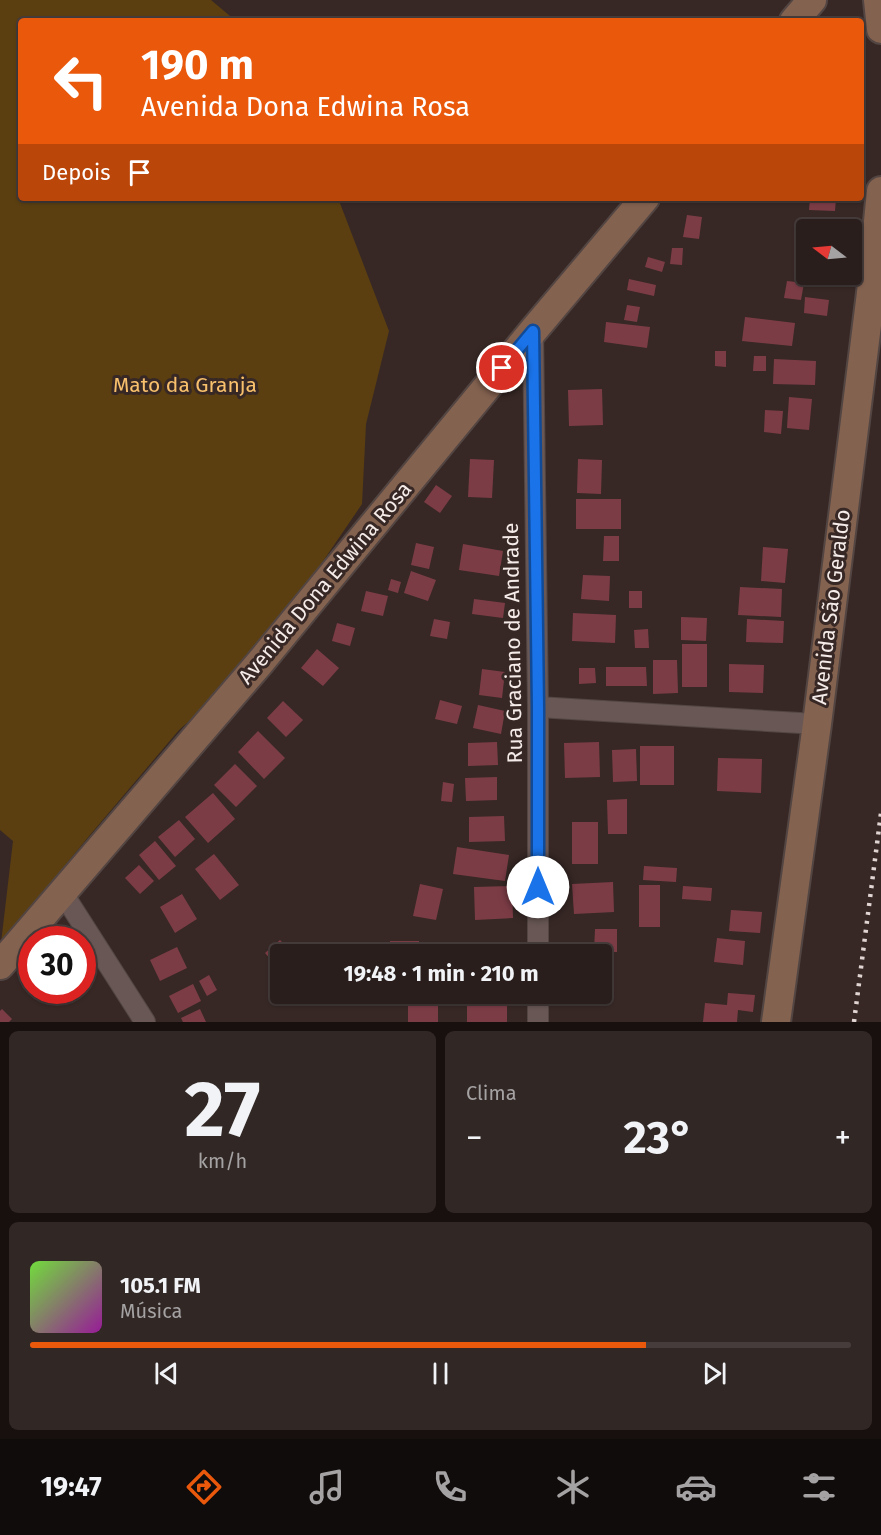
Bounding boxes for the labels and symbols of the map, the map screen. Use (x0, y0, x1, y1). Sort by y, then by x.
north arrow (796, 219, 862, 285)
pin (476, 342, 527, 393)
park label: Mato da Granja (113, 372, 257, 398)
street label: Avenida Dona Edwina Rosa (233, 477, 417, 689)
street label: Avenida São Geraldo (806, 508, 856, 706)
street label: Rua Graciano de Andrade (498, 522, 528, 764)
position arrow (506, 855, 570, 919)
speed limit sign: 30 (18, 926, 96, 1004)

